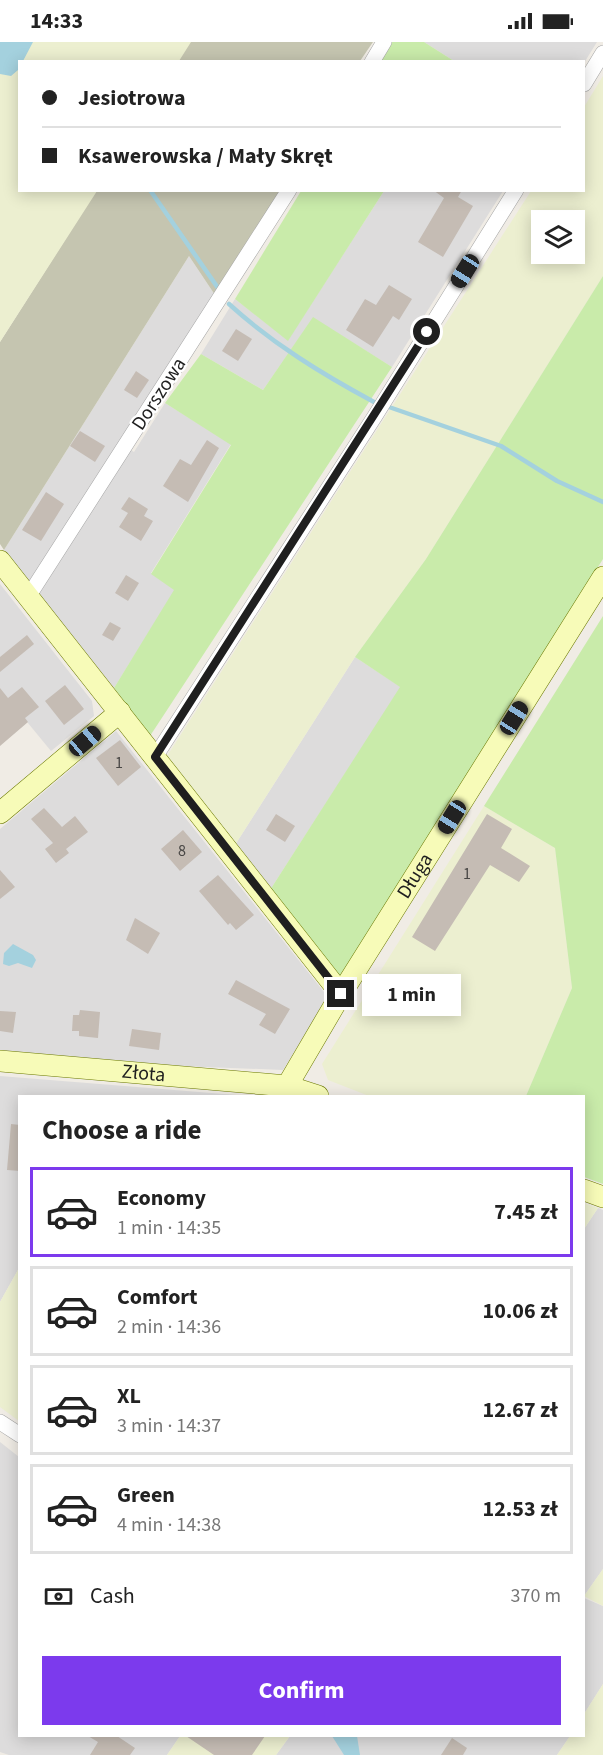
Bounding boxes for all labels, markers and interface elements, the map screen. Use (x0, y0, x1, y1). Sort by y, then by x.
text: 14:33 (30, 5, 83, 37)
text: Jesiotrowa (78, 82, 185, 114)
text: Ksawerowska / Mały Skręt (78, 140, 333, 172)
map controls (531, 210, 585, 264)
button: layers (531, 210, 585, 264)
car (448, 251, 482, 291)
route start (413, 318, 440, 345)
street label: Dorszowa (125, 352, 193, 436)
car (497, 698, 531, 738)
car (65, 723, 105, 759)
house number: 1 (115, 752, 123, 774)
car (435, 797, 469, 837)
house number: 8 (178, 840, 186, 862)
street label: Długa (390, 848, 440, 904)
house number: 1 (463, 863, 471, 885)
callout: 1 min (362, 973, 461, 1015)
route end (327, 980, 354, 1007)
text: 1 min (387, 981, 436, 1009)
street label: Złota (120, 1058, 166, 1089)
text: Choose a ride (42, 1111, 202, 1150)
text: Economy (117, 1182, 206, 1214)
icon: car (45, 1185, 99, 1239)
text: 7.45 zł (494, 1196, 558, 1228)
text: 1 min · 14:35 (117, 1214, 221, 1242)
text: Comfort (117, 1281, 198, 1313)
icon: car (45, 1284, 99, 1338)
text: 10.06 zł (483, 1295, 558, 1327)
text: 2 min · 14:36 (117, 1313, 221, 1341)
text: XL (117, 1380, 141, 1412)
icon: car (45, 1383, 99, 1437)
text: 12.67 zł (483, 1394, 558, 1426)
text: 3 min · 14:37 (117, 1412, 221, 1440)
text: Green (117, 1479, 175, 1511)
icon: car (45, 1482, 99, 1536)
text: 12.53 zł (483, 1493, 558, 1525)
text: 4 min · 14:38 (117, 1511, 221, 1539)
icon: cash (42, 1580, 75, 1613)
text: Cash (90, 1580, 135, 1612)
text: 370 m (511, 1582, 561, 1610)
button: Confirm (42, 1656, 561, 1725)

